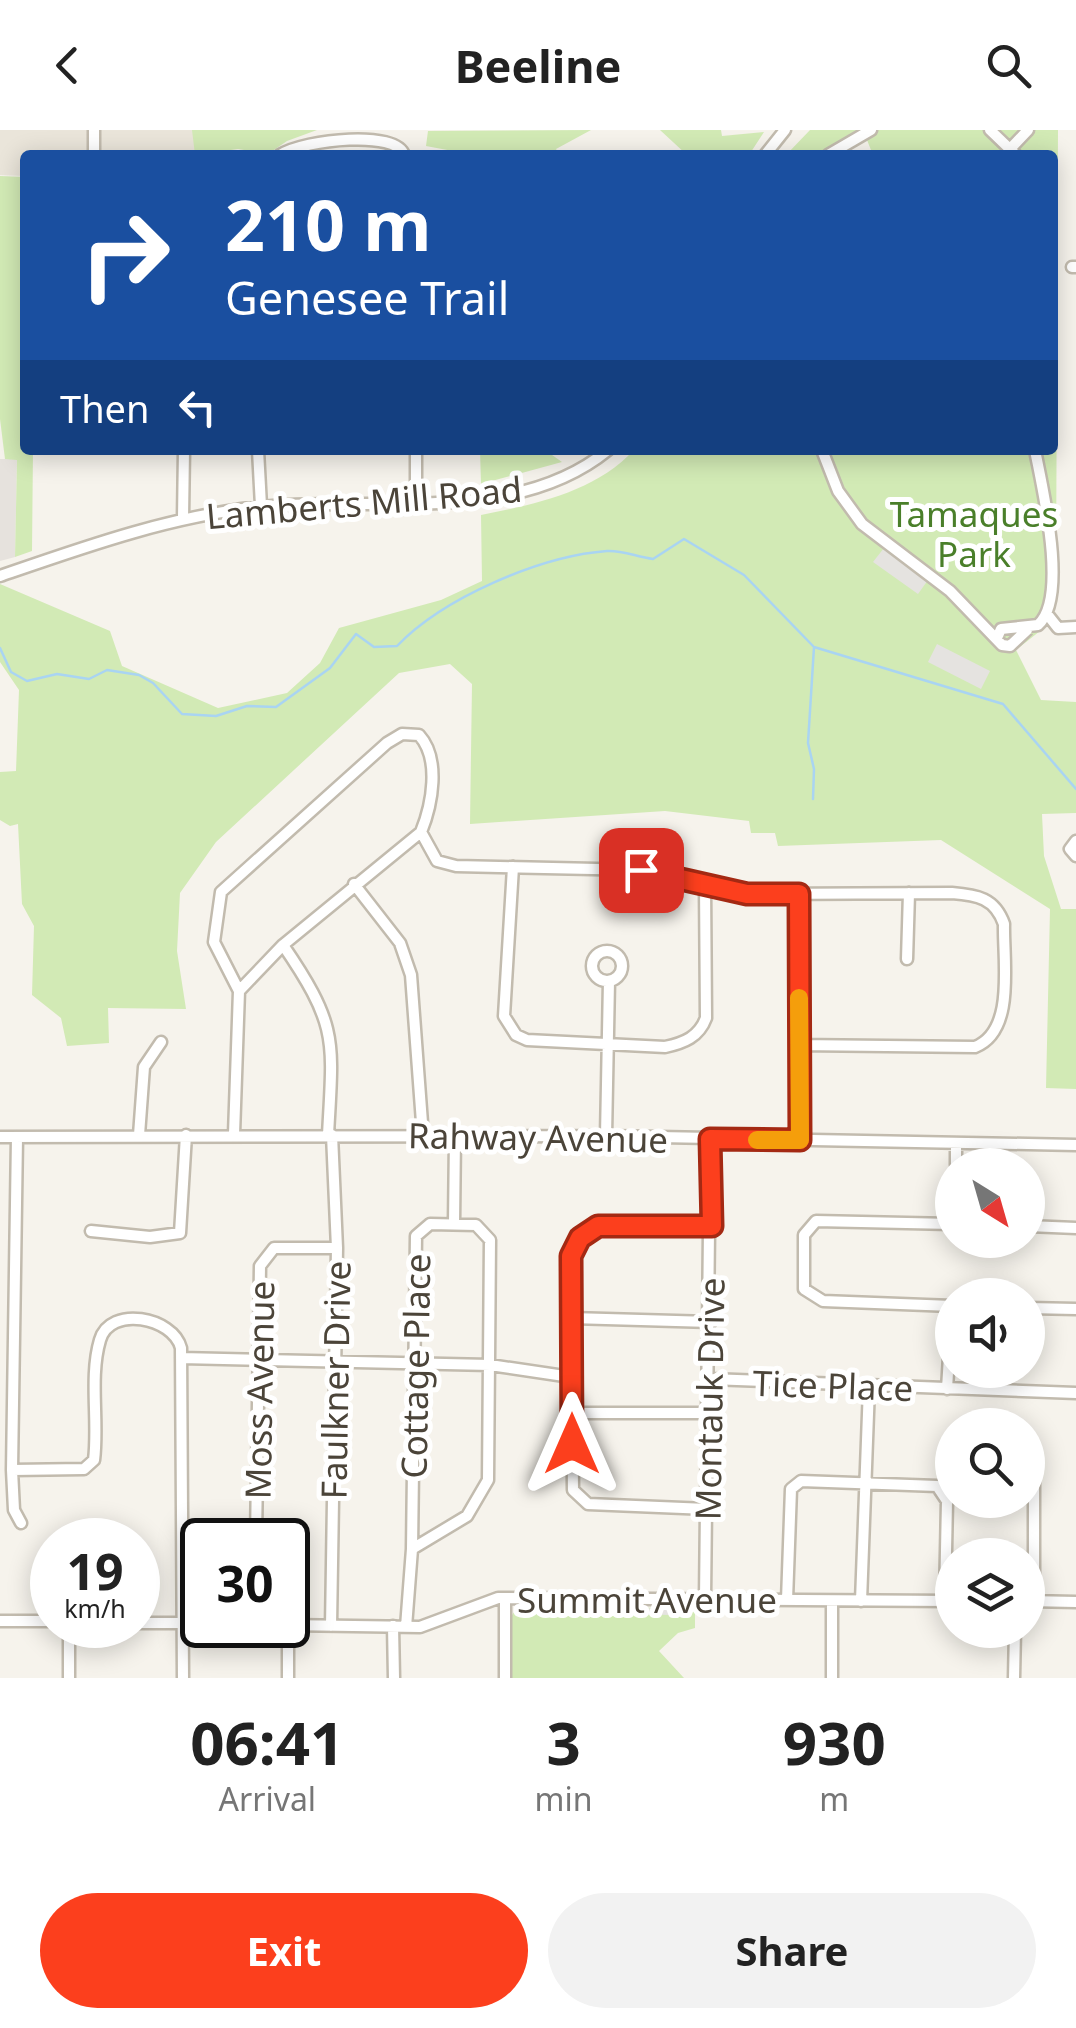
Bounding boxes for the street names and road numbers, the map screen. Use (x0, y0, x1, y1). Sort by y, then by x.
street label: Lamberts Mill Road (204, 465, 524, 539)
street label: Rahway Avenue (408, 1111, 668, 1163)
street label: Cottage Place (390, 1253, 440, 1479)
street label: Faulkner Drive (309, 1260, 361, 1500)
street label: Montauk Drive (683, 1277, 735, 1521)
street label: Moss Avenue (234, 1280, 284, 1500)
street label: Tice Place (752, 1359, 914, 1411)
street label: Summit Avenue (517, 1576, 777, 1623)

